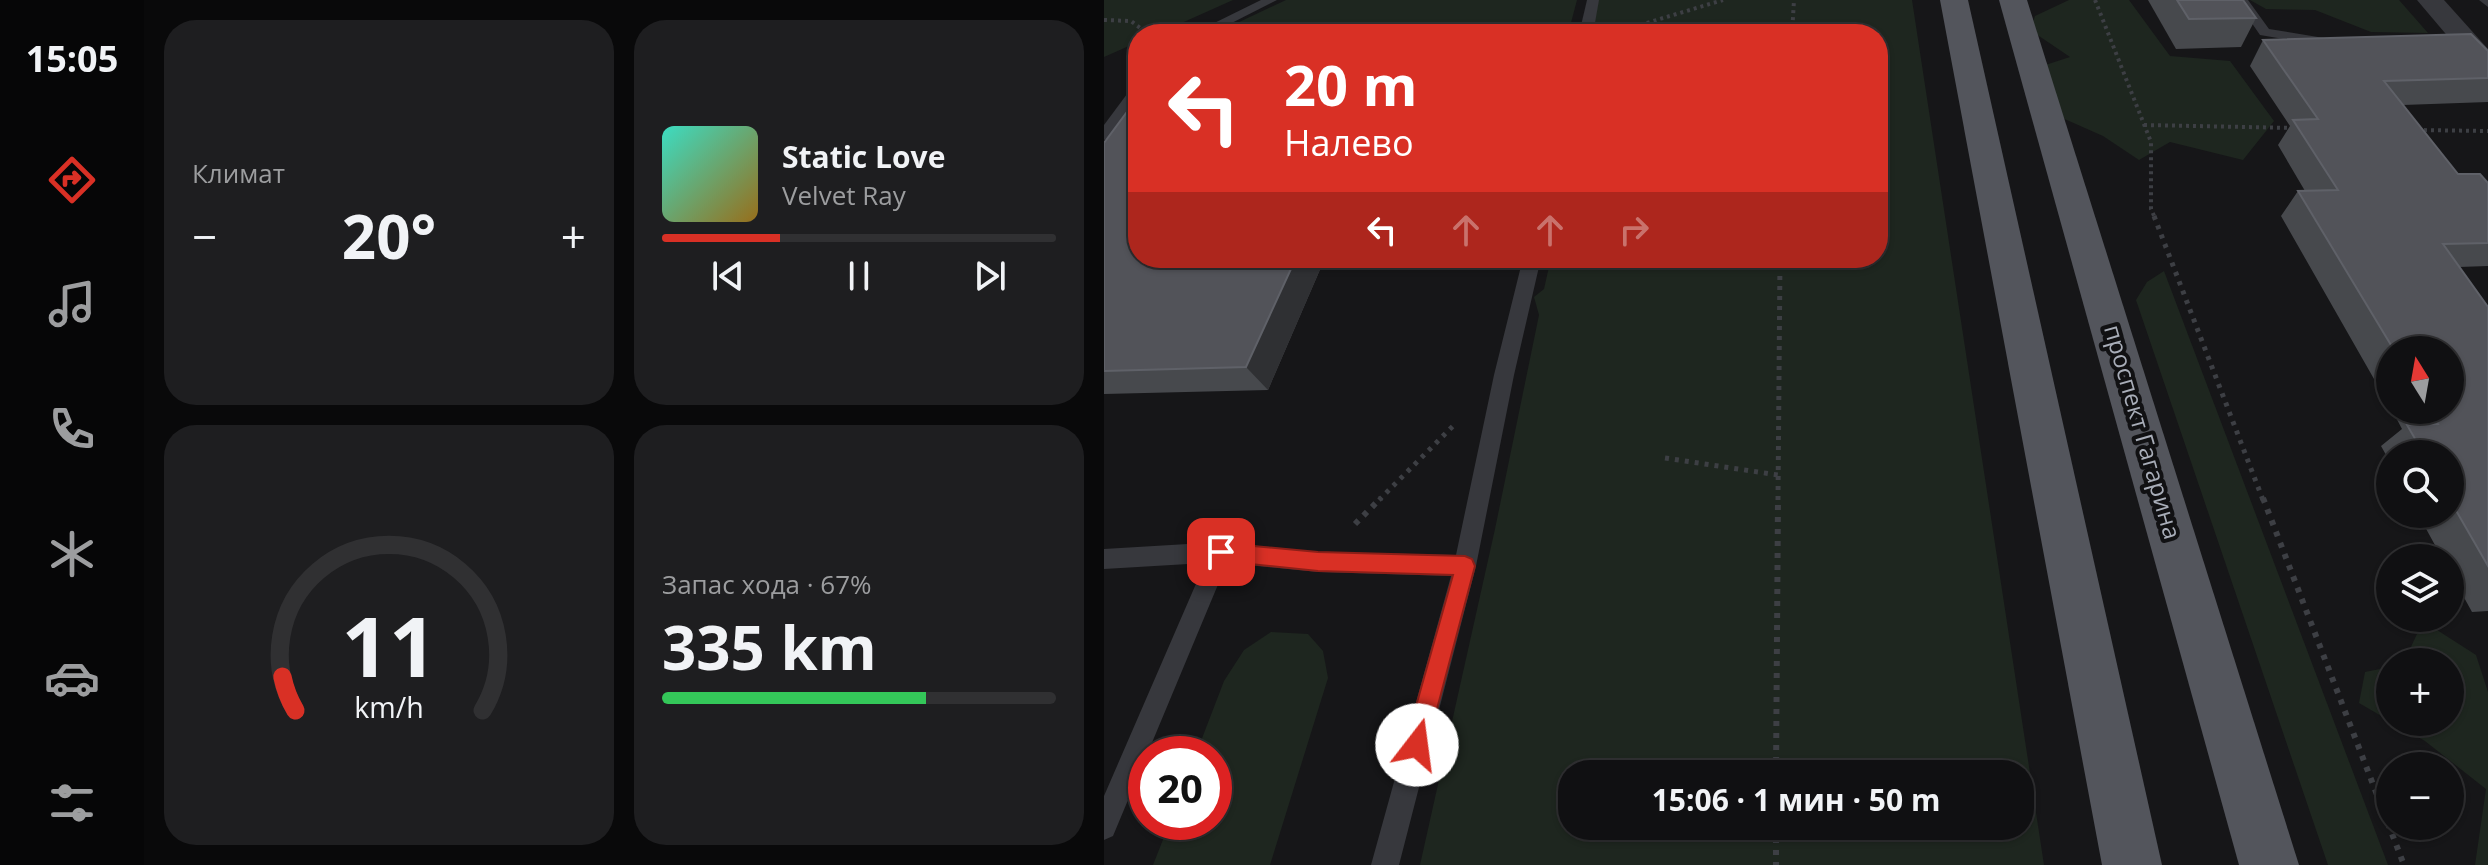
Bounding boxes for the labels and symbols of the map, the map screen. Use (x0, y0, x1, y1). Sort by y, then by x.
street label: проспект Гагарина (2097, 320, 2190, 543)
north arrow (2376, 336, 2464, 424)
pin (1187, 518, 1255, 586)
position arrow (1375, 703, 1459, 787)
speed limit sign: 20 (1128, 736, 1232, 840)

